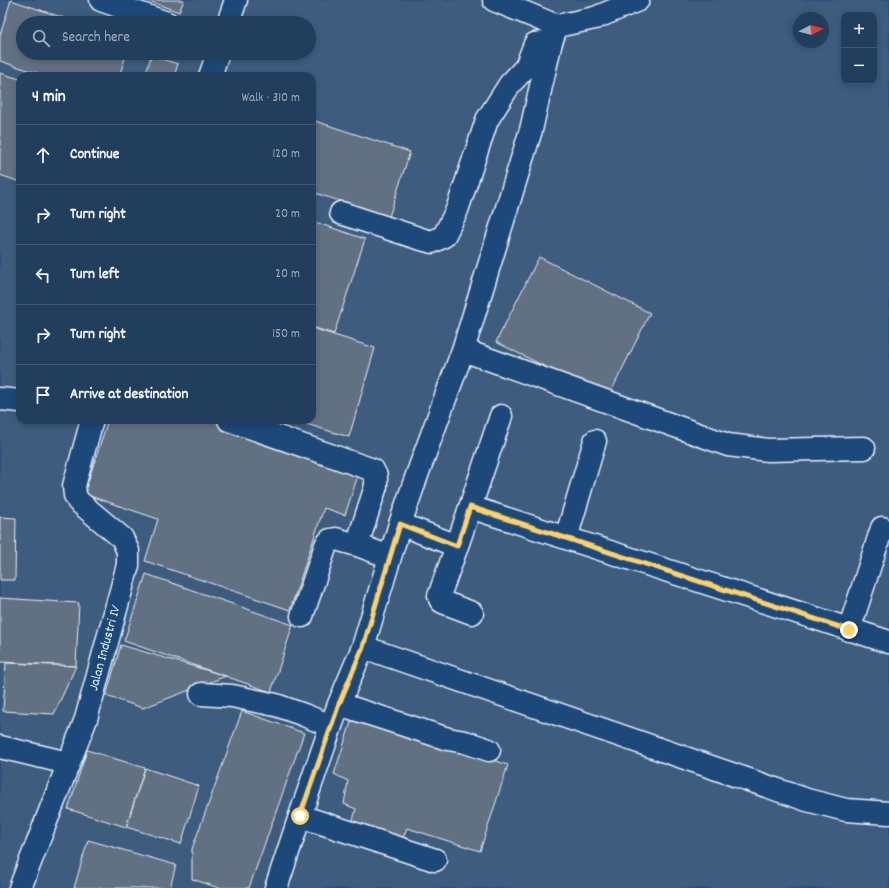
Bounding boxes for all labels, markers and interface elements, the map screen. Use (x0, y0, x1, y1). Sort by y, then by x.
north arrow (793, 12, 829, 48)
map controls (841, 12, 877, 84)
button: + (841, 12, 877, 48)
search box (16, 16, 316, 60)
icon: search (30, 27, 52, 49)
text: Search here (62, 27, 130, 49)
button: − (841, 48, 877, 84)
text: 4 min (32, 86, 66, 110)
text: Walk · 310 m (241, 89, 300, 108)
icon: ahead (32, 144, 54, 166)
text: Continue (70, 144, 119, 166)
text: 120 m (272, 145, 300, 164)
icon: right (32, 204, 54, 226)
text: Turn right (70, 204, 126, 226)
text: 20 m (275, 205, 300, 224)
icon: left (32, 264, 54, 286)
text: Turn left (70, 264, 119, 286)
text: 20 m (275, 265, 300, 284)
icon: right (32, 324, 54, 346)
text: Turn right (70, 324, 126, 346)
text: 150 m (272, 325, 300, 344)
icon: arrive (32, 384, 54, 406)
text: Arrive at destination (70, 384, 188, 406)
street label: Jalan Industri IV (84, 603, 127, 693)
route end (840, 621, 858, 639)
route start (291, 807, 309, 825)

